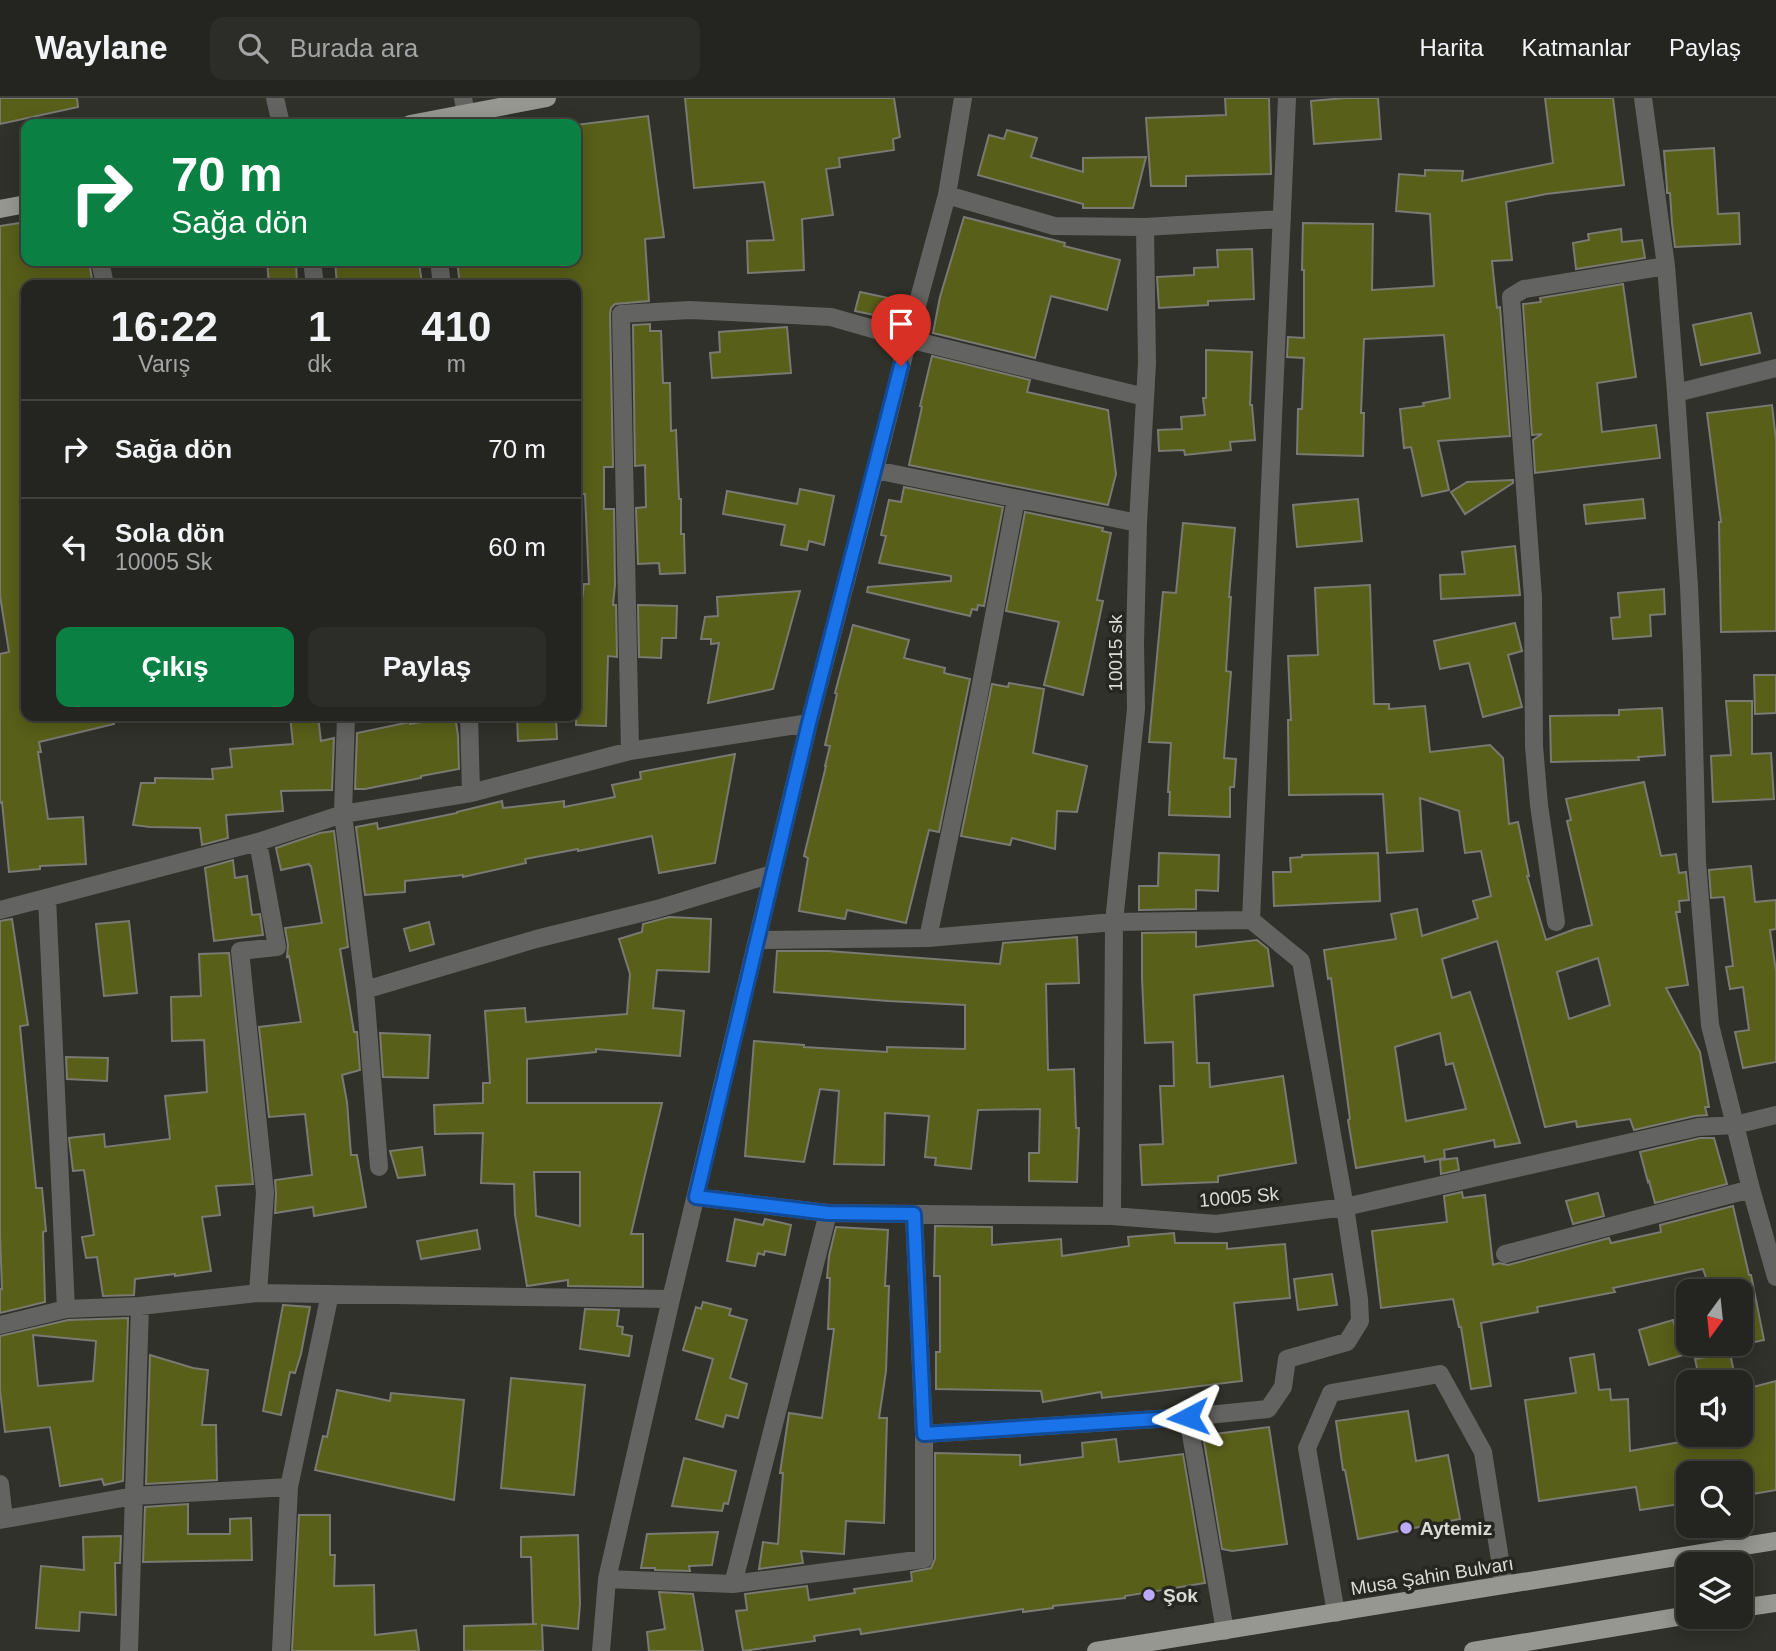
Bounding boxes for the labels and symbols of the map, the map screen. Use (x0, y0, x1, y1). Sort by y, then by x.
pin (871, 294, 931, 366)
street label: 10015 sk (1105, 614, 1126, 692)
street label: 10005 Sk (1198, 1183, 1280, 1211)
north arrow (1676, 1279, 1754, 1356)
position arrow (1151, 1380, 1225, 1454)
place label: Aytemiz (1420, 1518, 1492, 1539)
marker: Aytemiz (1398, 1520, 1414, 1536)
street label: Musa Şahin Bulvarı (1349, 1553, 1515, 1599)
place label: Şok (1163, 1585, 1198, 1606)
marker: Şok (1141, 1587, 1157, 1603)

